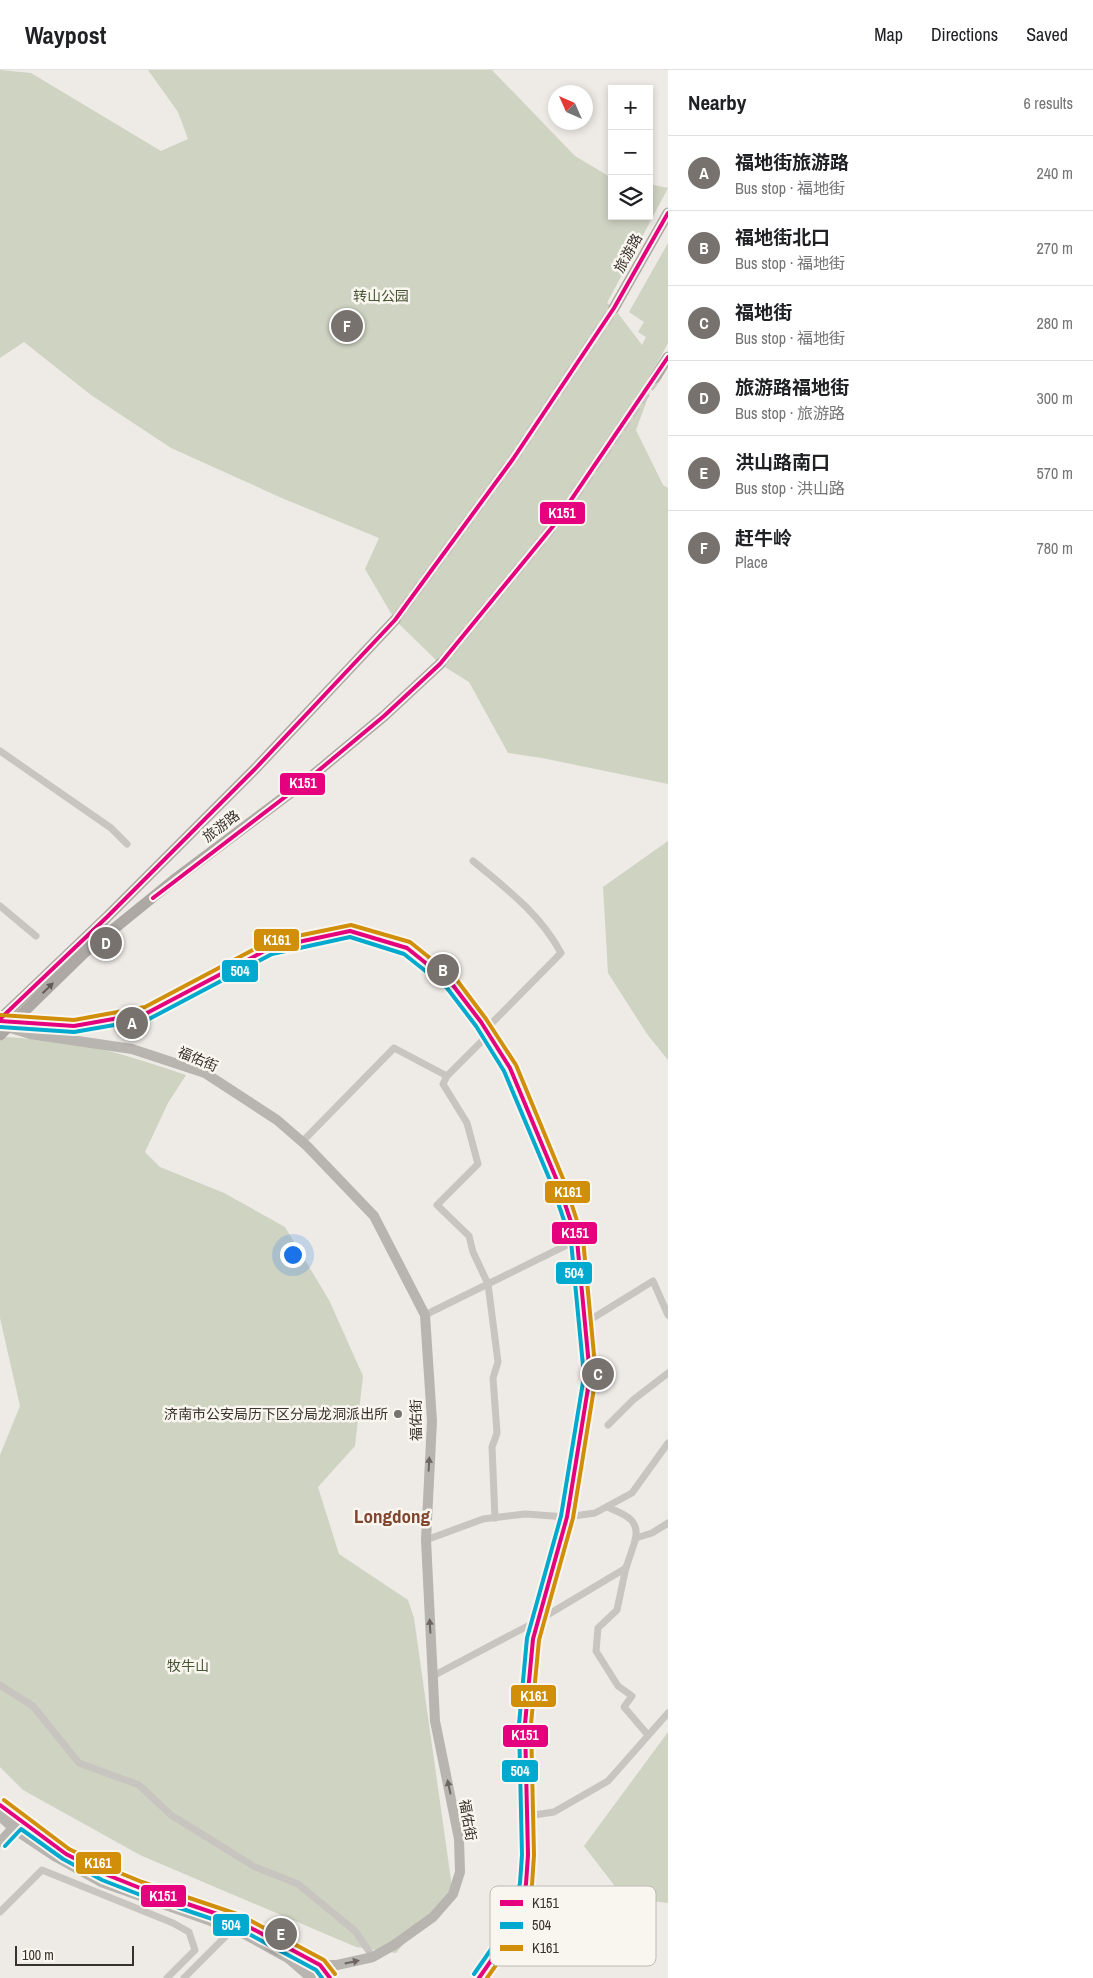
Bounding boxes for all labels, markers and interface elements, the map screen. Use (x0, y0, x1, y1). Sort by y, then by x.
text: Waypost (25, 19, 106, 51)
text: Map (874, 22, 903, 47)
text: Directions (931, 22, 998, 47)
text: Saved (1026, 22, 1068, 47)
north arrow (548, 85, 593, 130)
map controls (608, 85, 653, 220)
button: + (608, 85, 653, 130)
text: Nearby (688, 88, 746, 117)
text: 6 results (1023, 92, 1073, 114)
button: − (608, 130, 653, 175)
text: 福地街旅游路 (735, 149, 849, 175)
text: A (699, 162, 709, 184)
text: 240 m (1037, 162, 1073, 184)
button: layers (608, 175, 653, 220)
text: Bus stop · 福地街 (735, 177, 845, 199)
text: 福地街北口 (735, 224, 830, 250)
street label: 旅游路 (610, 230, 646, 276)
text: B (699, 237, 709, 259)
text: 270 m (1037, 237, 1073, 259)
text: Bus stop · 福地街 (735, 252, 845, 274)
park label: 转山公园 (353, 287, 409, 305)
text: 福地街 (735, 299, 792, 325)
pin: F (331, 307, 363, 345)
text: C (699, 312, 709, 334)
text: 280 m (1037, 312, 1073, 334)
text: Bus stop · 福地街 (735, 327, 845, 349)
text: 旅游路福地街 (735, 374, 849, 400)
text: D (699, 387, 709, 409)
text: 300 m (1037, 387, 1073, 409)
text: Bus stop · 旅游路 (735, 402, 845, 424)
text: 洪山路南口 (735, 449, 830, 475)
text: E (700, 462, 708, 484)
text: 570 m (1037, 462, 1073, 484)
text: Bus stop · 洪山路 (735, 477, 845, 499)
line badge: K151 (539, 501, 586, 525)
text: K151 (548, 504, 576, 522)
text: 赶牛岭 (735, 525, 792, 551)
text: F (700, 537, 708, 559)
text: 780 m (1037, 537, 1073, 559)
text: Place (735, 551, 768, 573)
line badge: K151 (279, 772, 326, 796)
text: K151 (289, 774, 317, 792)
street label: 旅游路 (199, 806, 243, 846)
pin: D (90, 924, 122, 962)
line badge: K161 (253, 928, 300, 952)
text: K161 (263, 931, 291, 949)
pin: B (427, 951, 459, 989)
line badge: 504 (221, 959, 259, 983)
text: 504 (230, 962, 250, 980)
one-way arrow (41, 982, 53, 994)
pin: A (116, 1004, 148, 1042)
street label: 福佑街 (175, 1043, 221, 1075)
line badge: K161 (544, 1180, 591, 1204)
text: K161 (554, 1183, 582, 1201)
line badge: K151 (551, 1221, 598, 1245)
text: K151 (561, 1224, 589, 1242)
your location (280, 1242, 306, 1268)
line badge: 504 (555, 1261, 593, 1285)
text: 504 (564, 1264, 584, 1282)
pin: C (582, 1355, 614, 1393)
street label: 福佑街 (407, 1399, 425, 1441)
place label: 济南市公安局历下区分局龙洞派出所 (164, 1405, 388, 1423)
marker: 济南市公安局历下区分局龙洞派出所 (392, 1408, 404, 1420)
one-way arrow (426, 1456, 434, 1472)
district label: Longdong (354, 1503, 431, 1529)
one-way arrow (426, 1618, 434, 1634)
park label: 牧牛山 (167, 1657, 209, 1675)
line badge: K161 (510, 1684, 557, 1708)
text: K161 (520, 1687, 548, 1705)
line badge: K151 (502, 1724, 549, 1748)
text: K151 (511, 1726, 539, 1744)
line badge: 504 (501, 1759, 539, 1783)
text: 504 (510, 1762, 530, 1780)
one-way arrow (444, 1779, 452, 1795)
street label: 福佑街 (455, 1798, 481, 1842)
line badge: K161 (75, 1851, 122, 1875)
text: K161 (84, 1854, 112, 1872)
line badge: K151 (140, 1884, 187, 1908)
legend (490, 1886, 656, 1966)
text: K151 (149, 1887, 177, 1905)
text: K151 (532, 1894, 559, 1912)
line badge: 504 (212, 1913, 250, 1937)
pin: E (265, 1915, 297, 1953)
text: 504 (221, 1916, 241, 1934)
text: 504 (532, 1916, 552, 1934)
text: K161 (532, 1939, 559, 1957)
scale bar (15, 1943, 134, 1966)
text: 100 m (22, 1946, 54, 1964)
one-way arrow (345, 1958, 360, 1966)

